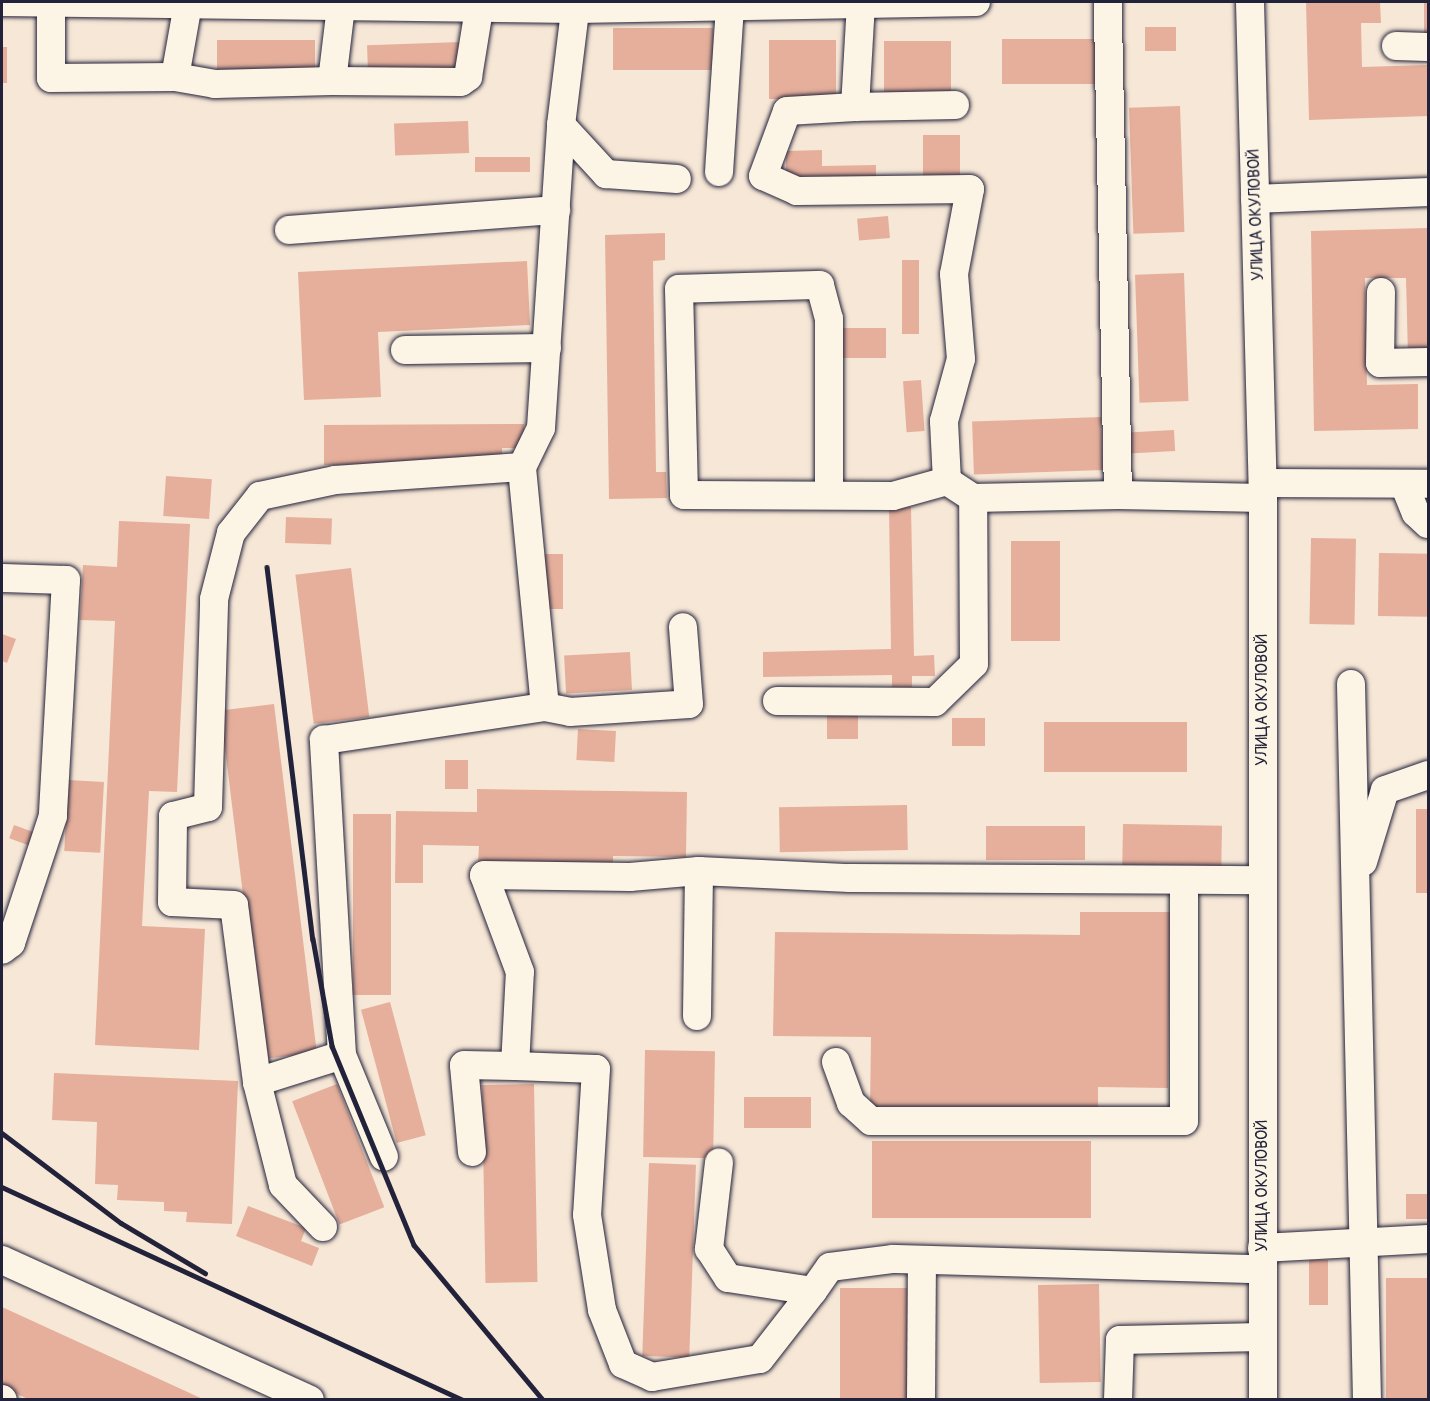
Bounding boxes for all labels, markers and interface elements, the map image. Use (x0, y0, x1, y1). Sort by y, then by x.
street label: УЛИЦА ОКУЛОВОЙ (1244, 149, 1268, 281)
street label: УЛИЦА ОКУЛОВОЙ (1252, 634, 1272, 766)
street label: УЛИЦА ОКУЛОВОЙ (1252, 1120, 1272, 1252)

